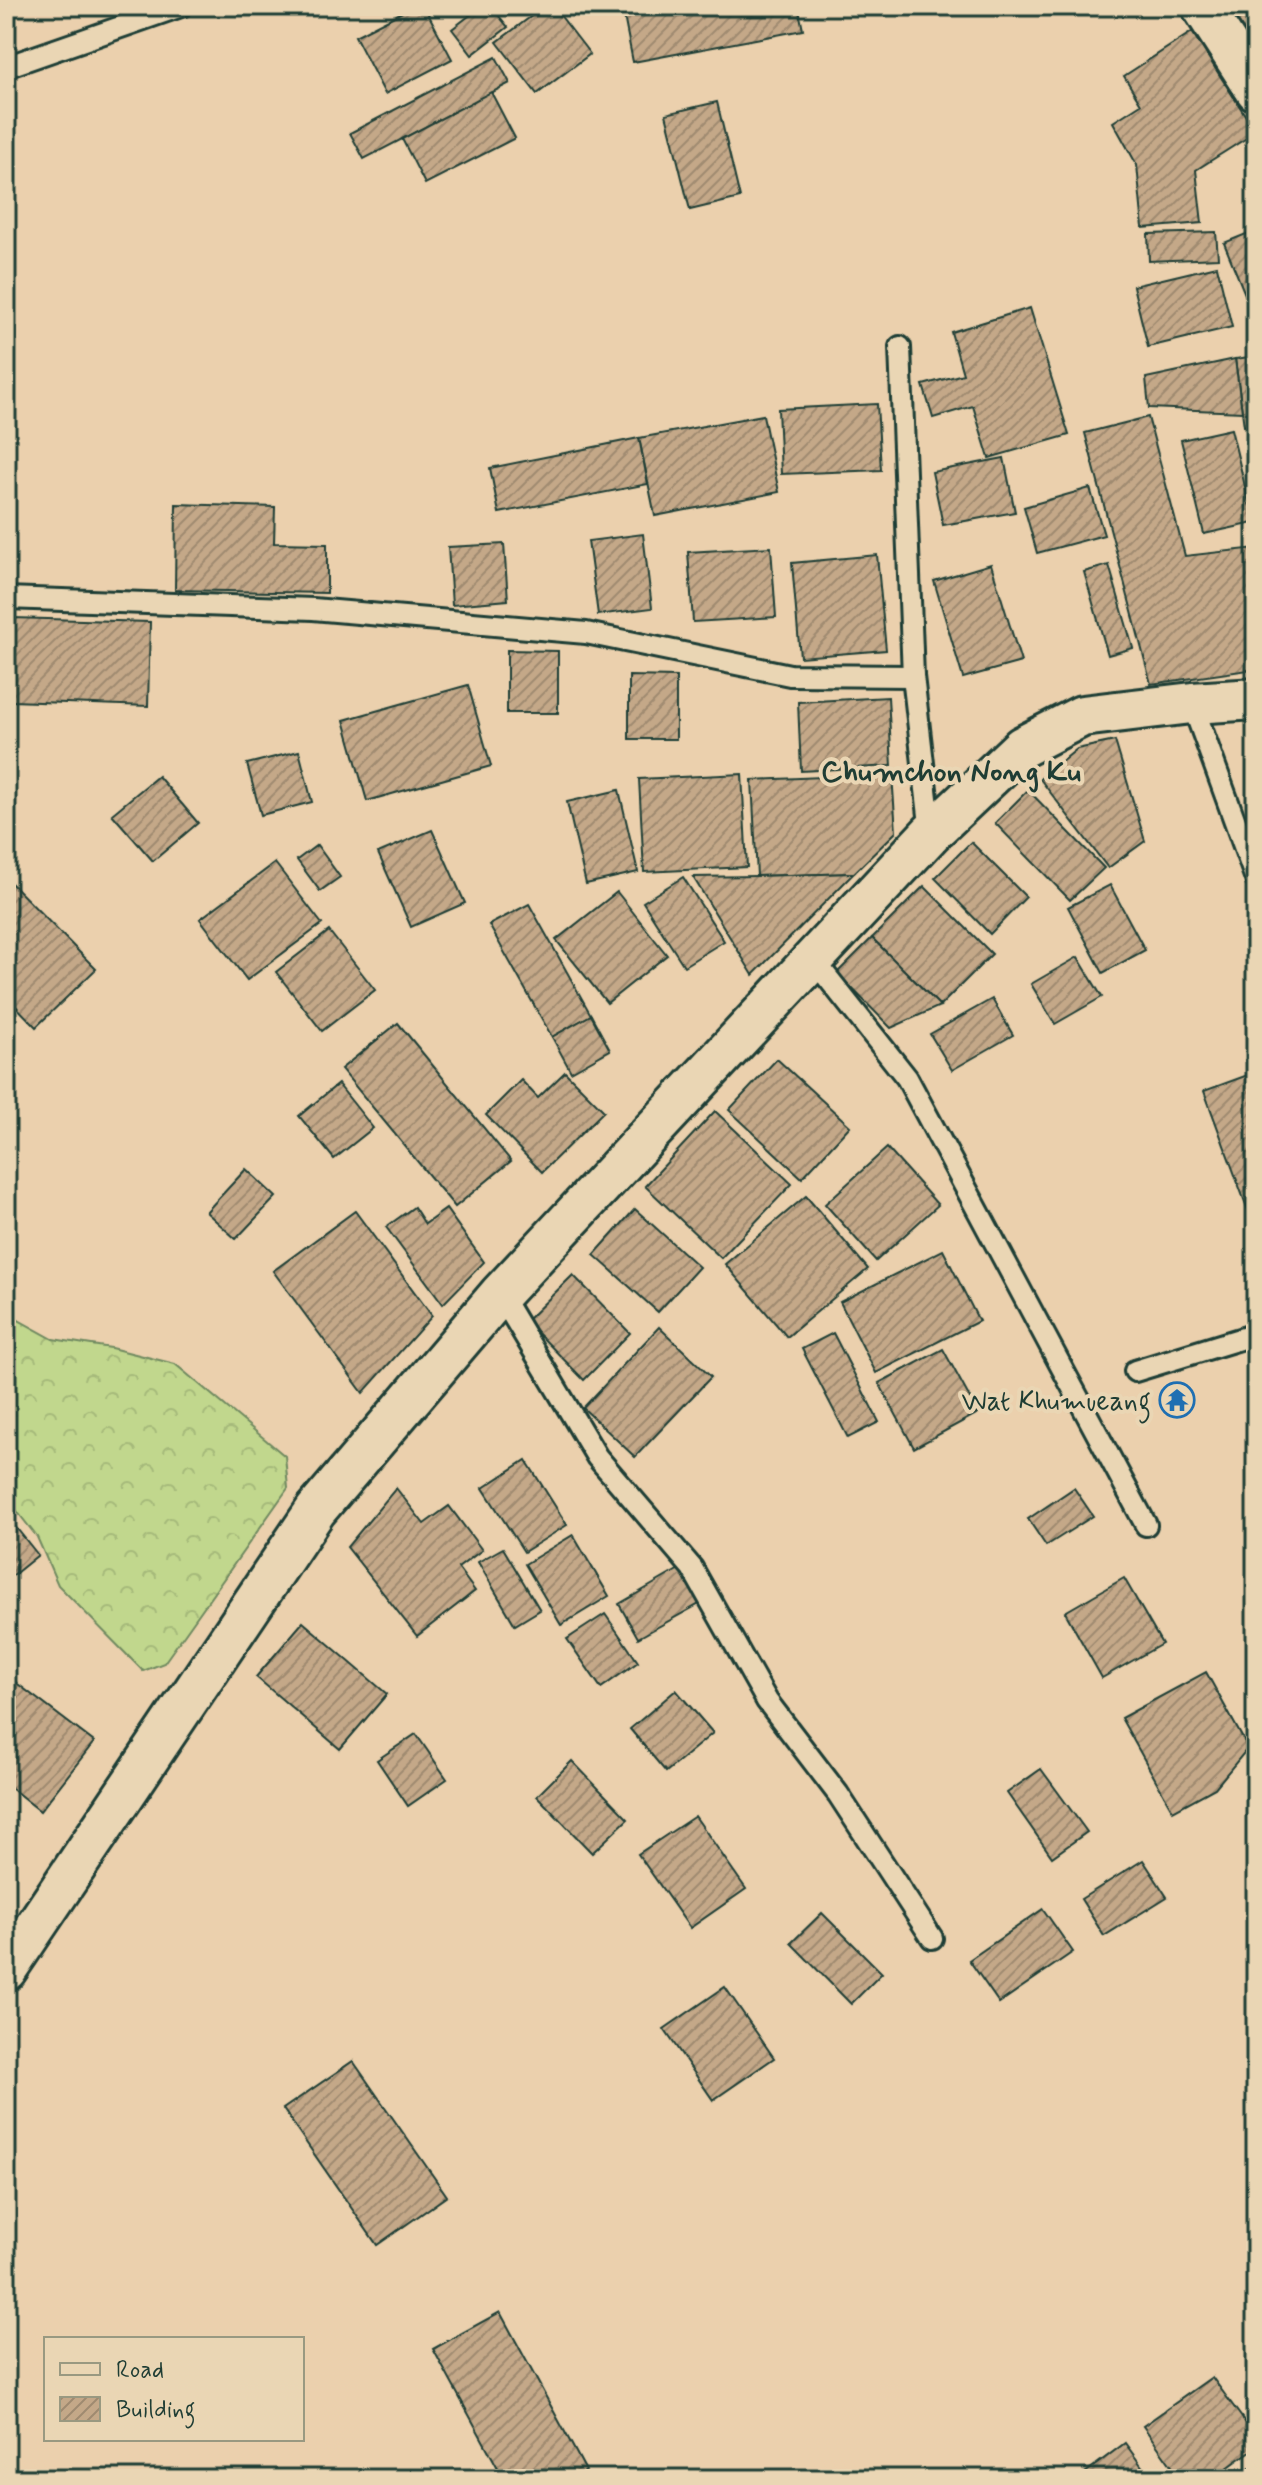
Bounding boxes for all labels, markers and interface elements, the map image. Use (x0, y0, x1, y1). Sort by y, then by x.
district label: Chumchon Nong Ku (821, 753, 1081, 793)
temple icon: Wat Khumueang (1158, 1381, 1196, 1419)
place label: Wat Khumueang (961, 1384, 1151, 1424)
legend (44, 2337, 304, 2441)
text: Road (116, 2355, 164, 2386)
text: Building (116, 2395, 196, 2429)

